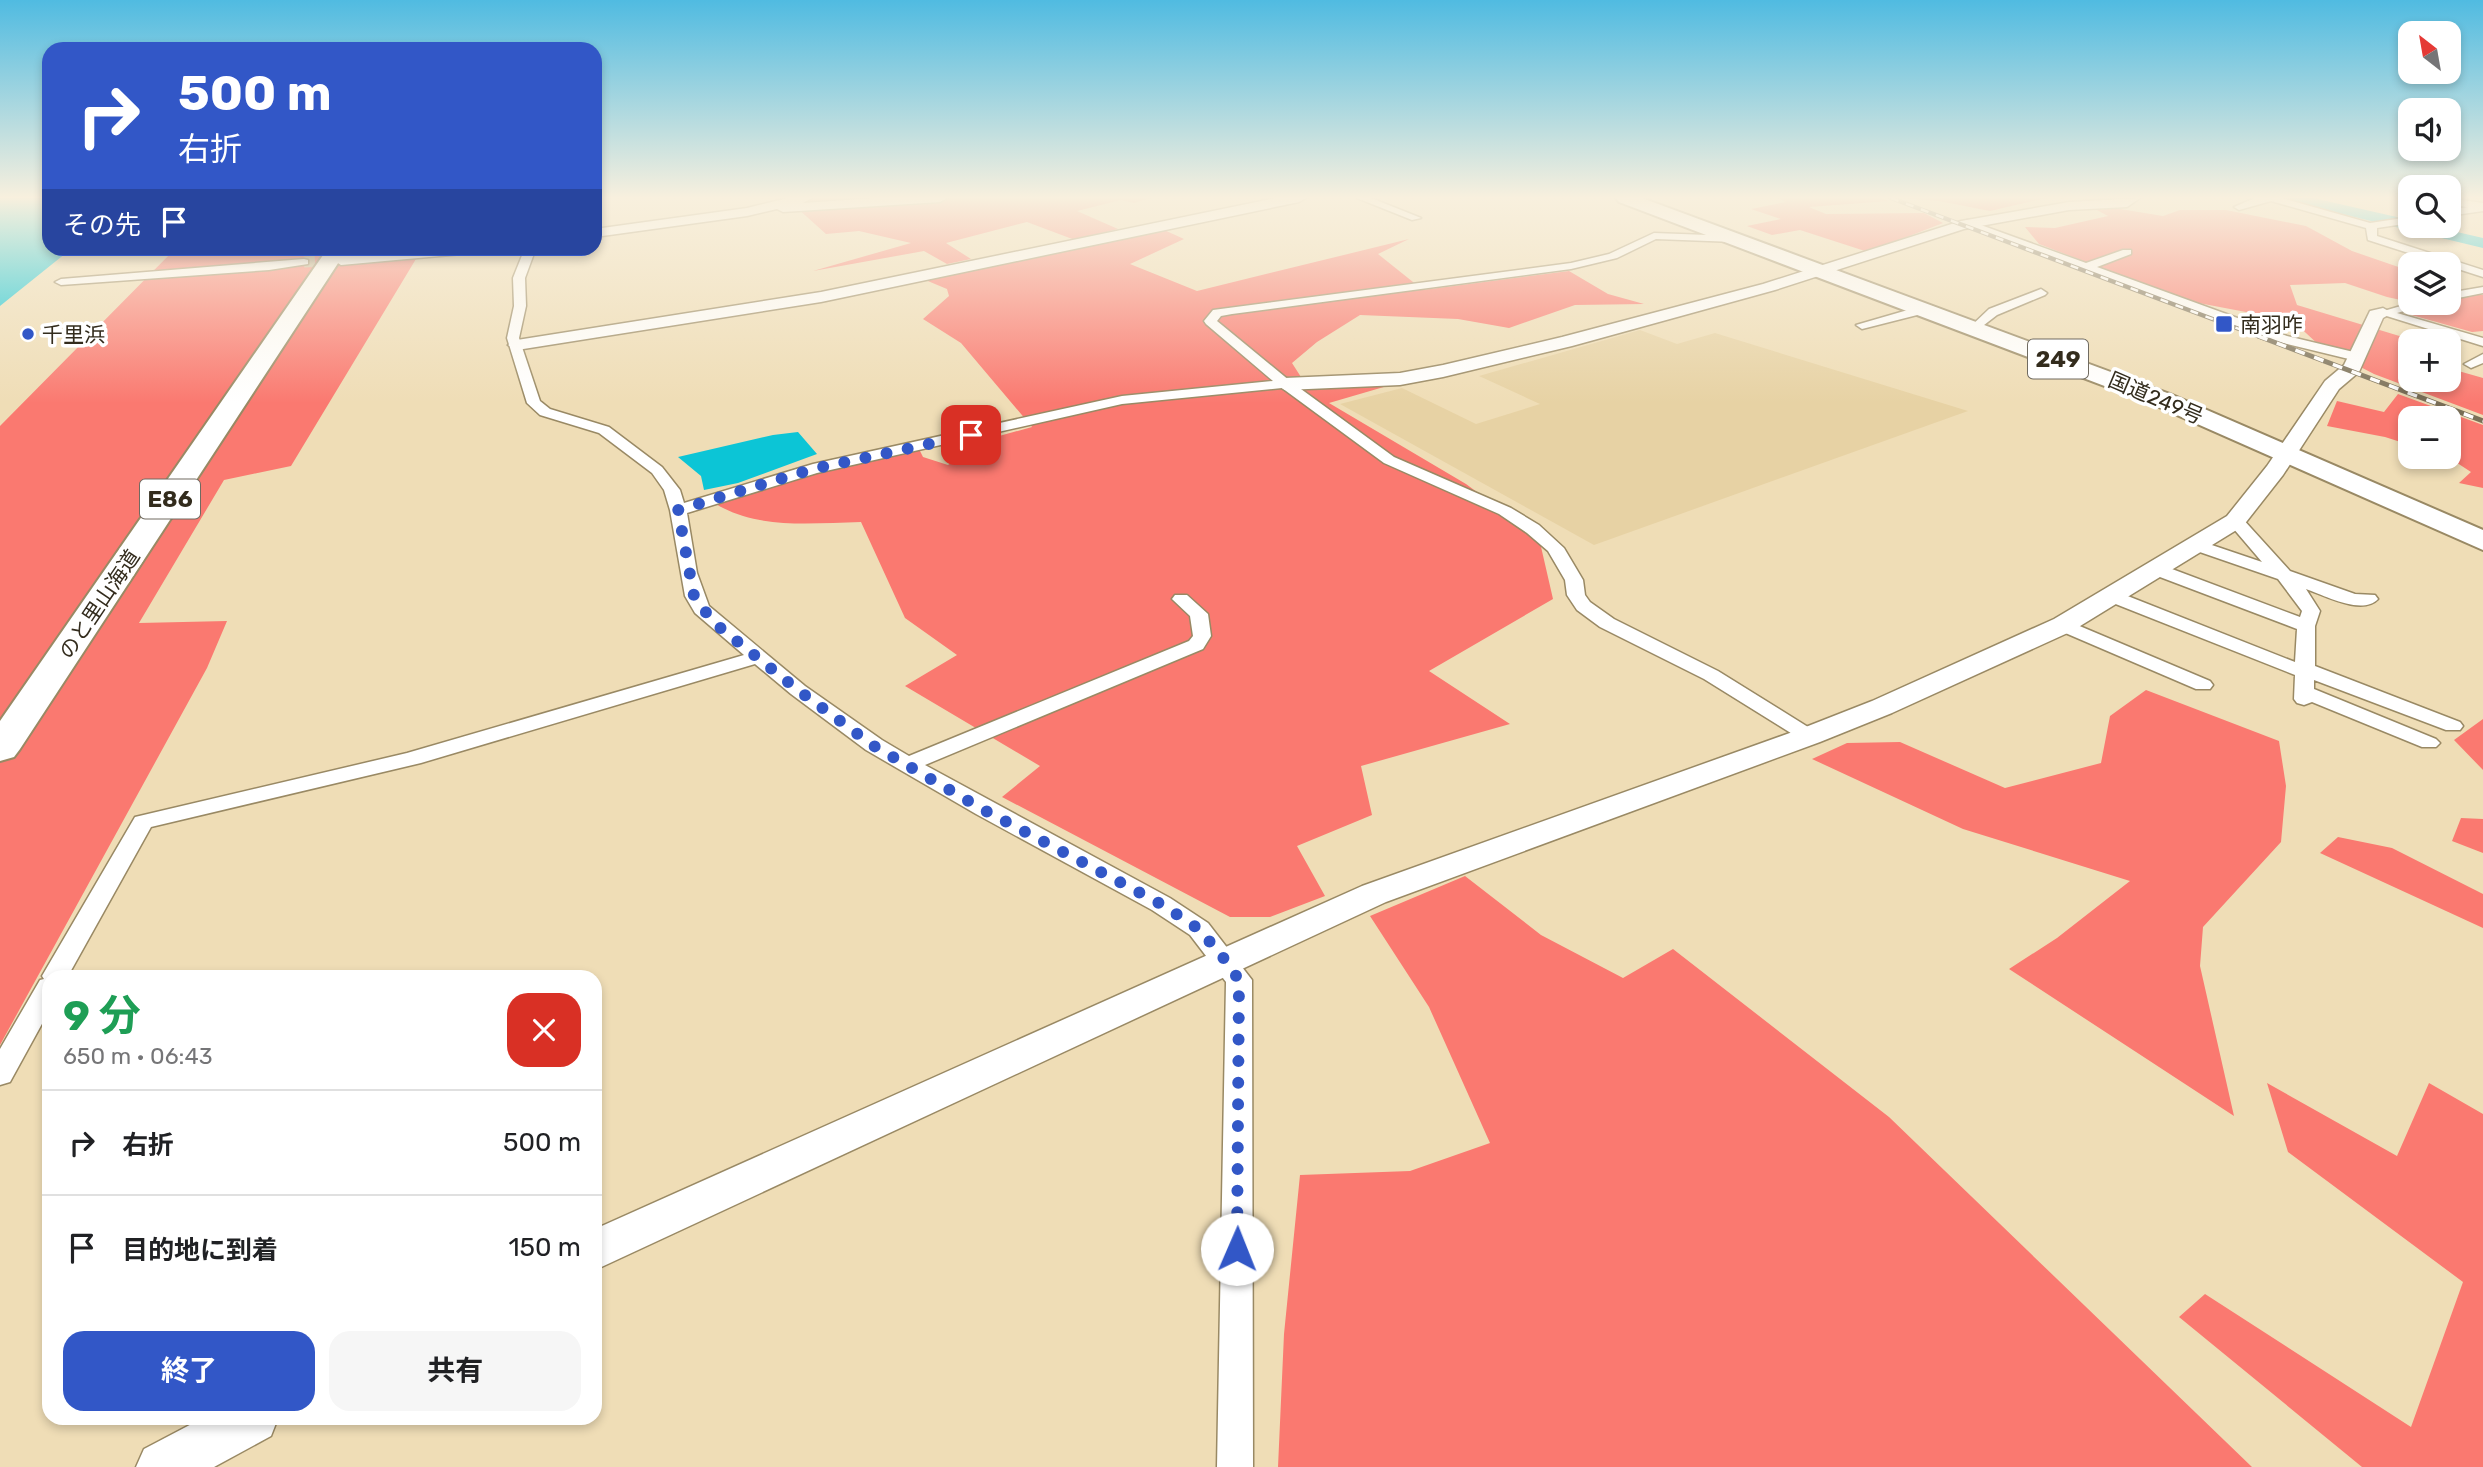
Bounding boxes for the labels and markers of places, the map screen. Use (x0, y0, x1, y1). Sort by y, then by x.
place label: 南羽咋 (2240, 312, 2303, 337)
marker: 南羽咋 (2214, 314, 2234, 334)
place label: 千里浜 (42, 322, 105, 347)
marker: 千里浜 (20, 326, 36, 342)
pin (941, 405, 1001, 465)

